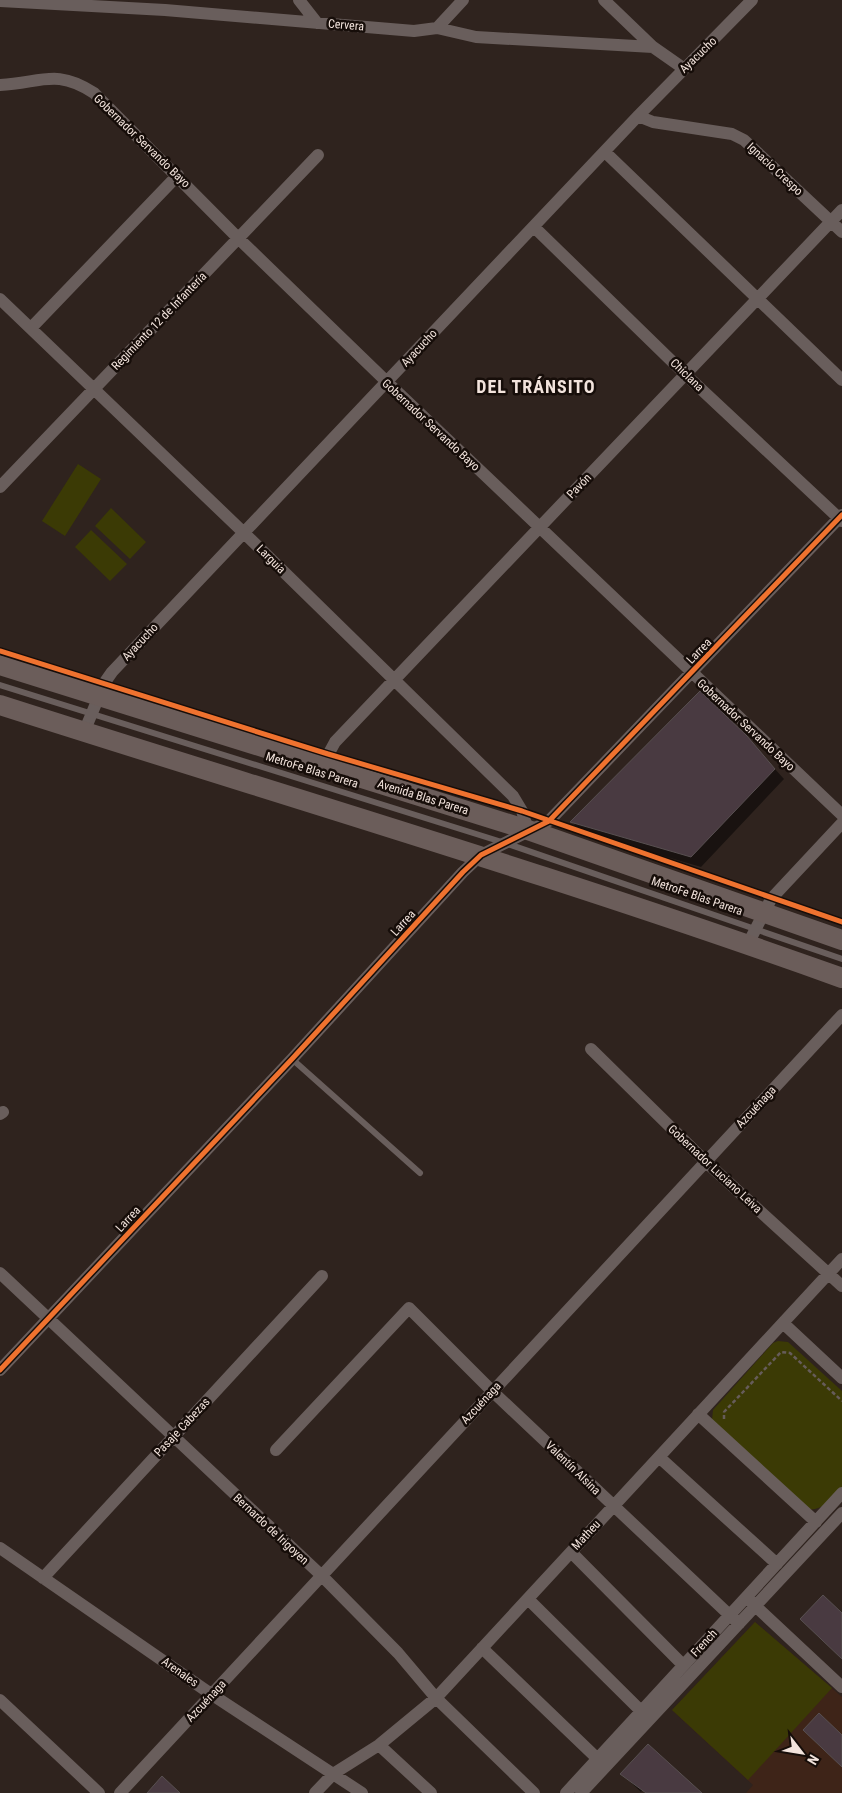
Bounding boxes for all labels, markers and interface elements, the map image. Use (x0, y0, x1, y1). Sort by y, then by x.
street label: Cervera (327, 16, 365, 34)
street label: Ayacucho (677, 34, 719, 76)
street label: Gobernador Servando Bayo (91, 91, 193, 191)
street label: Ignacio Crespo (744, 140, 806, 198)
street label: Regimiento 12 de Infantería (109, 269, 210, 373)
street label: Ayacucho (398, 326, 440, 370)
street label: Chiclana (667, 356, 707, 394)
street label: Gobernador Servando Bayo (379, 376, 483, 474)
district label: DEL TRÁNSITO (476, 376, 596, 397)
street label: Pavón (564, 471, 594, 501)
street label: Larguia (254, 542, 289, 577)
street label: Ayacucho (119, 620, 161, 664)
street label: Larrea (684, 635, 715, 667)
street label: Gobernador Servando Bayo (694, 676, 798, 774)
street label: MetroFe Blas Parera (264, 749, 360, 791)
street label: Avenida Blas Parera (376, 777, 470, 818)
street label: MetroFe Blas Parera (649, 874, 745, 918)
street label: Larrea (388, 907, 418, 939)
street label: Azcuénaga (733, 1083, 779, 1131)
street label: Gobernador Luciano Leiva (665, 1122, 765, 1216)
street label: Larrea (113, 1203, 144, 1235)
street label: Azcuénaga (458, 1379, 504, 1427)
street label: Pasaje Cabezas (151, 1395, 213, 1459)
street label: Valentín Alsina (543, 1438, 604, 1498)
street label: Bernardo de Irigoyen (231, 1491, 312, 1568)
street label: Matheu (569, 1517, 603, 1553)
street label: French (688, 1626, 720, 1659)
street label: Arenales (159, 1654, 201, 1690)
street label: Azcuénaga (183, 1677, 229, 1725)
north arrow (777, 1728, 827, 1778)
text: N (804, 1752, 822, 1767)

